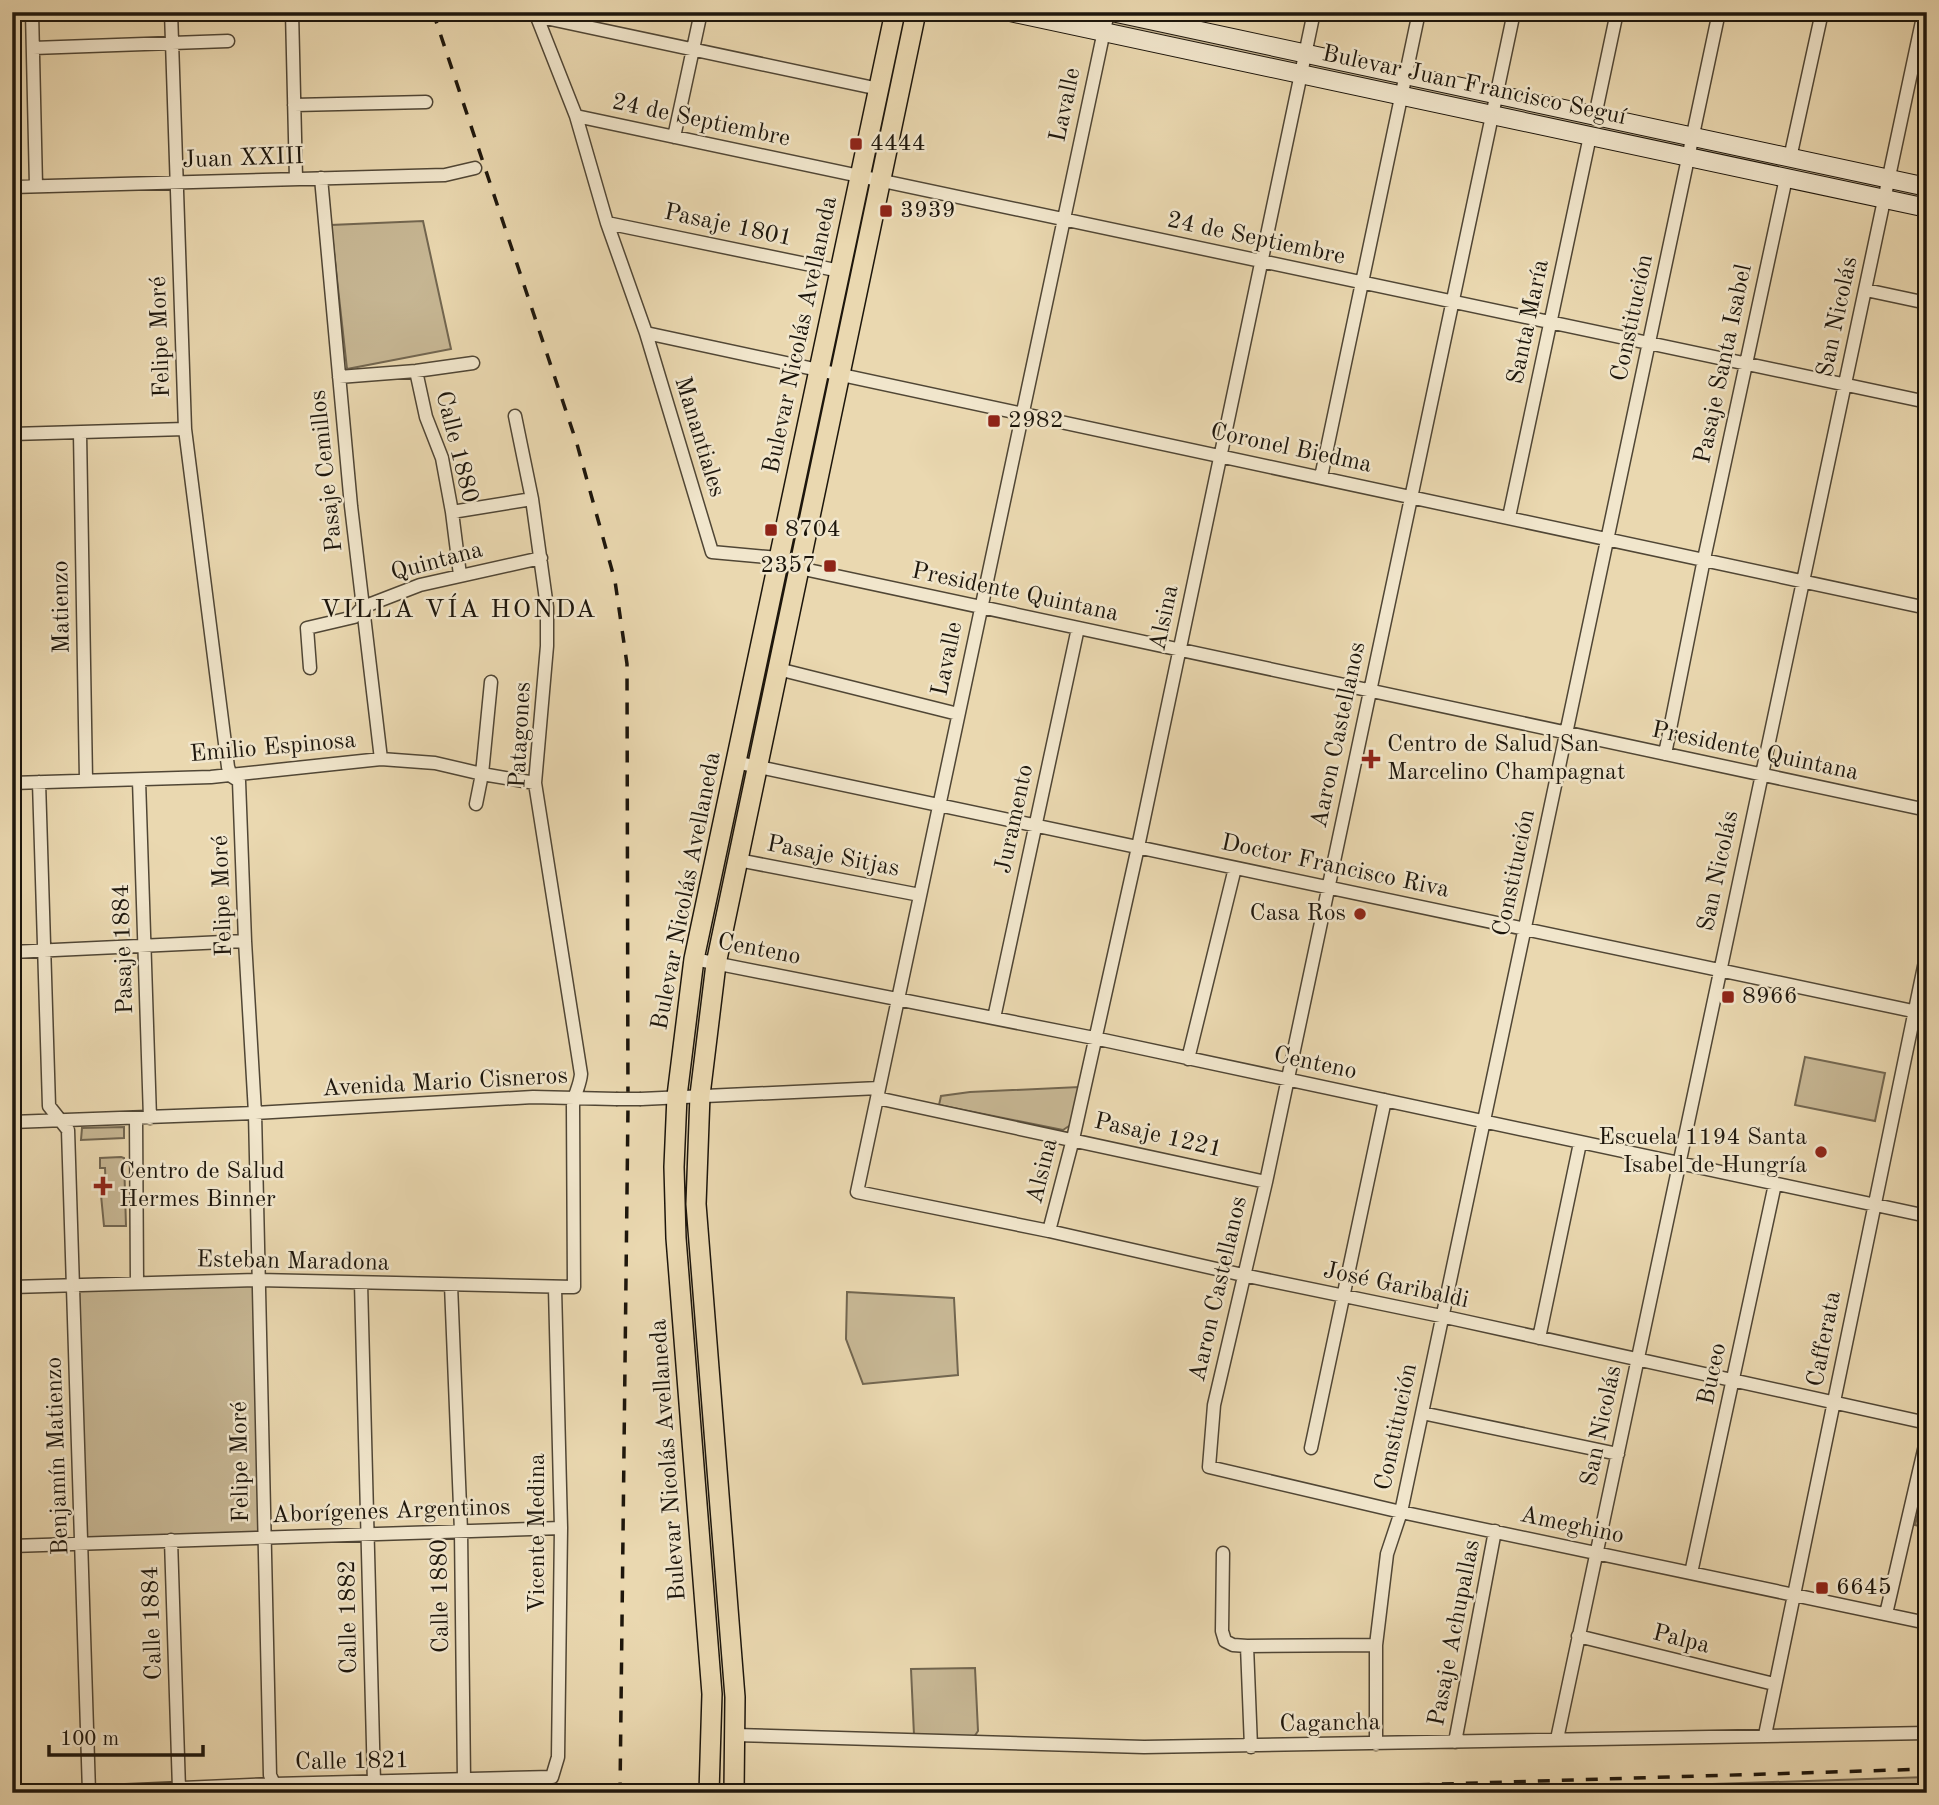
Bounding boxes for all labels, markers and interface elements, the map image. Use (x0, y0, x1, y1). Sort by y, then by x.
street label: Bulevar Juan Francisco Seguí (1320, 42, 1629, 130)
street label: Lavalle (1046, 66, 1086, 144)
street label: 24 de Septiembre (610, 90, 792, 152)
place label: 4444 (870, 132, 926, 156)
marker: 4444 (848, 136, 864, 152)
street label: Juan XXIII (182, 145, 304, 173)
street label: Bulevar Nicolás Avellaneda (760, 194, 842, 476)
place label: 3939 (900, 199, 956, 223)
street label: Pasaje 1801 (662, 201, 794, 251)
marker: 3939 (878, 203, 894, 219)
street label: 24 de Septiembre (1165, 208, 1347, 270)
street label: Constitución (1608, 252, 1658, 384)
street label: San Nicolás (1814, 255, 1862, 379)
street label: Santa María (1504, 257, 1554, 387)
street label: Pasaje Santa Isabel (1691, 262, 1757, 466)
street label: Felipe Moré (147, 276, 175, 398)
street label: Manantiales (669, 374, 729, 500)
street label: Pasaje Cemillos (307, 389, 347, 553)
street label: Calle 1880 (431, 389, 481, 505)
place label: 2982 (1008, 409, 1064, 433)
marker: 2982 (986, 413, 1002, 429)
street label: Coronel Biedma (1208, 420, 1374, 478)
place label: 8704 (785, 518, 841, 542)
marker: 8704 (763, 522, 779, 538)
street label: Quintana (388, 538, 486, 586)
place label: 2357 (760, 554, 816, 578)
marker: 2357 (822, 558, 838, 574)
street label: Presidente Quintana (909, 559, 1121, 627)
street label: Matienzo (49, 560, 75, 654)
street label: Alsina (1146, 583, 1184, 653)
district label: VILLA VÍA HONDA (321, 593, 597, 623)
street label: Lavalle (928, 620, 968, 698)
street label: Aaron Castellanos (1308, 640, 1370, 830)
street label: Patagones (506, 681, 536, 789)
street label: Presidente Quintana (1649, 718, 1861, 786)
street label: Emilio Espinosa (189, 729, 357, 767)
place label: Centro de Salud San Marcelino Champagnat (1387, 733, 1625, 785)
marker: Centro de Salud San Marcelino Champagnat (1361, 749, 1381, 769)
street label: Bulevar Nicolás Avellaneda (648, 750, 726, 1032)
street label: Juramento (992, 762, 1038, 876)
street label: Constitución (1490, 807, 1540, 939)
street label: San Nicolás (1695, 809, 1743, 933)
street label: Doctor Francisco Riva (1219, 831, 1451, 903)
street label: Pasaje Sitjas (765, 832, 901, 882)
street label: Felipe Moré (209, 835, 237, 957)
street label: Pasaje 1884 (110, 883, 138, 1015)
place label: Casa Ros (1250, 902, 1346, 926)
marker: Casa Ros (1352, 906, 1368, 922)
street label: Centeno (715, 930, 803, 970)
place label: 8966 (1742, 985, 1798, 1009)
marker: 8966 (1720, 989, 1736, 1005)
street label: Centeno (1271, 1043, 1359, 1085)
street label: Avenida Mario Cisneros (322, 1065, 568, 1101)
street label: Pasaje 1221 (1092, 1110, 1224, 1162)
place label: Escuela 1194 Santa Isabel de Hungría (1598, 1126, 1807, 1178)
street label: Alsina (1023, 1136, 1063, 1206)
marker: Escuela 1194 Santa Isabel de Hungría (1813, 1144, 1829, 1160)
place label: Centro de Salud Hermes Binner (119, 1160, 285, 1212)
marker: Centro de Salud Hermes Binner (93, 1176, 113, 1196)
street label: Aaron Castellanos (1186, 1194, 1252, 1384)
street label: Esteban Maradona (196, 1248, 390, 1276)
street label: José Garibaldi (1321, 1259, 1471, 1313)
street label: Cafferata (1804, 1289, 1846, 1389)
street label: Bulevar Nicolás Avellaneda (647, 1318, 691, 1602)
street label: Buceo (1695, 1341, 1731, 1407)
street label: Benjamín Matienzo (43, 1356, 73, 1556)
street label: Constitución (1372, 1361, 1422, 1493)
street label: San Nicolás (1578, 1364, 1626, 1488)
street label: Felipe Moré (228, 1401, 254, 1523)
street label: Vicente Medina (526, 1453, 550, 1613)
street label: Aborígenes Argentinos (271, 1496, 511, 1528)
street label: Ameghino (1518, 1503, 1626, 1549)
street label: Pasaje Achupallas (1425, 1538, 1485, 1728)
street label: Calle 1880 (428, 1539, 454, 1653)
street label: Calle 1882 (336, 1560, 362, 1674)
street label: Calle 1884 (139, 1565, 167, 1681)
place label: 6645 (1836, 1576, 1892, 1600)
marker: 6645 (1814, 1580, 1830, 1596)
street label: Palpa (1650, 1621, 1712, 1659)
street label: Cagancha (1279, 1711, 1381, 1737)
scale bar (49, 1714, 203, 1758)
text: 100 m (60, 1729, 119, 1750)
street label: Calle 1821 (295, 1749, 409, 1775)

